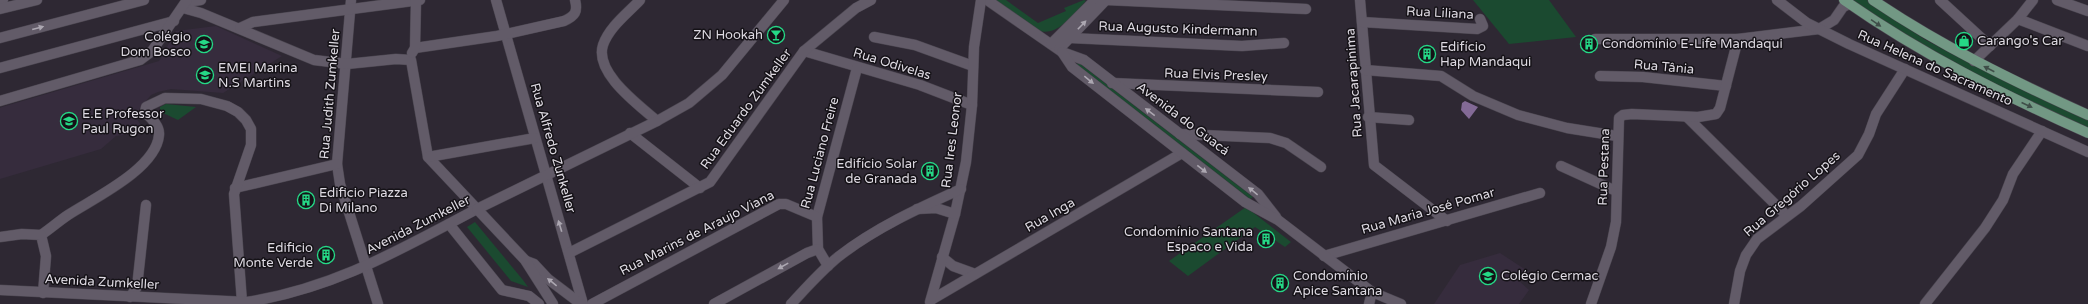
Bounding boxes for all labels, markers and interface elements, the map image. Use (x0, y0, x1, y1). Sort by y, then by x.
street label: Rua Liliana (1406, 3, 1474, 23)
street label: Rua Augusto Kindermann (1098, 18, 1258, 40)
one-way arrow (1870, 19, 1882, 26)
one-way arrow (1078, 20, 1087, 30)
one-way arrow (32, 25, 44, 31)
bar icon: ZN Hookah (766, 25, 786, 45)
place label: ZN Hookah (693, 27, 763, 43)
street label: Rua Helena do Sacramento (1855, 27, 2015, 109)
street label: Rua Judith Zumkeller (316, 28, 344, 160)
street label: Rua Jacarapinima (1342, 28, 1366, 138)
place label: Colégio Dom Bosco (120, 29, 191, 60)
shop icon: Carango's Car (1954, 31, 1974, 51)
place label: Carango's Car (1977, 33, 2063, 49)
school or university icon: Colégio Dom Bosco (194, 34, 214, 54)
building icon: Condomínio E-Life Mandaqui (1579, 34, 1599, 54)
place label: Condomínio E-Life Mandaqui (1602, 36, 1783, 52)
place label: Edifício Hap Mandaqui (1440, 39, 1531, 70)
building icon: Edifício Hap Mandaqui (1417, 44, 1437, 64)
street label: Rua Odivelas (851, 45, 933, 83)
street label: Rua Eduardo Zumkeller (697, 46, 795, 172)
street label: Rua Tânia (1633, 56, 1695, 78)
place label: EMEI Marina N.S Martins (218, 60, 298, 91)
school or university icon: EMEI Marina N.S Martins (195, 65, 215, 85)
street label: Rua Elvis Presley (1164, 65, 1268, 85)
one-way arrow (1984, 65, 1995, 72)
one-way arrow (1083, 76, 1094, 85)
street label: Avenida do Guacá (1133, 79, 1233, 159)
street label: Rua Alfredo Zunkeller (527, 81, 579, 215)
street label: Rua Ires Leonor (938, 91, 966, 189)
street label: Rua Luciano Freire (797, 95, 843, 211)
one-way arrow (2021, 102, 2032, 108)
place label: E.E Professor Paul Rugon (82, 106, 164, 137)
one-way arrow (1144, 108, 1155, 116)
school or university icon: E.E Professor Paul Rugon (59, 111, 79, 131)
street label: Rua Pestana (1595, 128, 1613, 206)
street label: Rua Gregório Lopes (1740, 148, 1844, 240)
place label: Edifício Solar de Granada (836, 156, 917, 187)
building icon: Edifício Solar de Granada (920, 161, 940, 181)
one-way arrow (1197, 164, 1208, 173)
street label: Rua Maria José Pomar (1359, 184, 1497, 238)
place label: Edificio Piazza Di Milano (319, 185, 408, 216)
one-way arrow (1248, 186, 1259, 195)
street label: Rua Marins de Araujo Viana (617, 187, 777, 279)
building icon: Edificio Piazza Di Milano (296, 190, 316, 210)
street label: Avenida Zumkeller (363, 192, 473, 258)
street label: Rua Inga (1022, 194, 1078, 236)
one-way arrow (557, 220, 563, 232)
place label: Condomínio Santana Espaco e Vida (1124, 224, 1253, 255)
building icon: Condomínio Santana Espaco e Vida (1256, 229, 1276, 249)
place label: Edificio Monte Verde (233, 240, 313, 271)
building icon: Edificio Monte Verde (316, 245, 336, 265)
one-way arrow (777, 263, 789, 269)
school or university icon: Colégio Cermac (1478, 266, 1498, 286)
place label: Condomínio Apice Santana (1293, 268, 1382, 299)
place label: Colégio Cermac (1501, 268, 1598, 284)
street label: Avenida Zumkeller (44, 271, 160, 293)
building icon: Condomínio Apice Santana (1270, 273, 1290, 293)
one-way arrow (547, 277, 558, 286)

